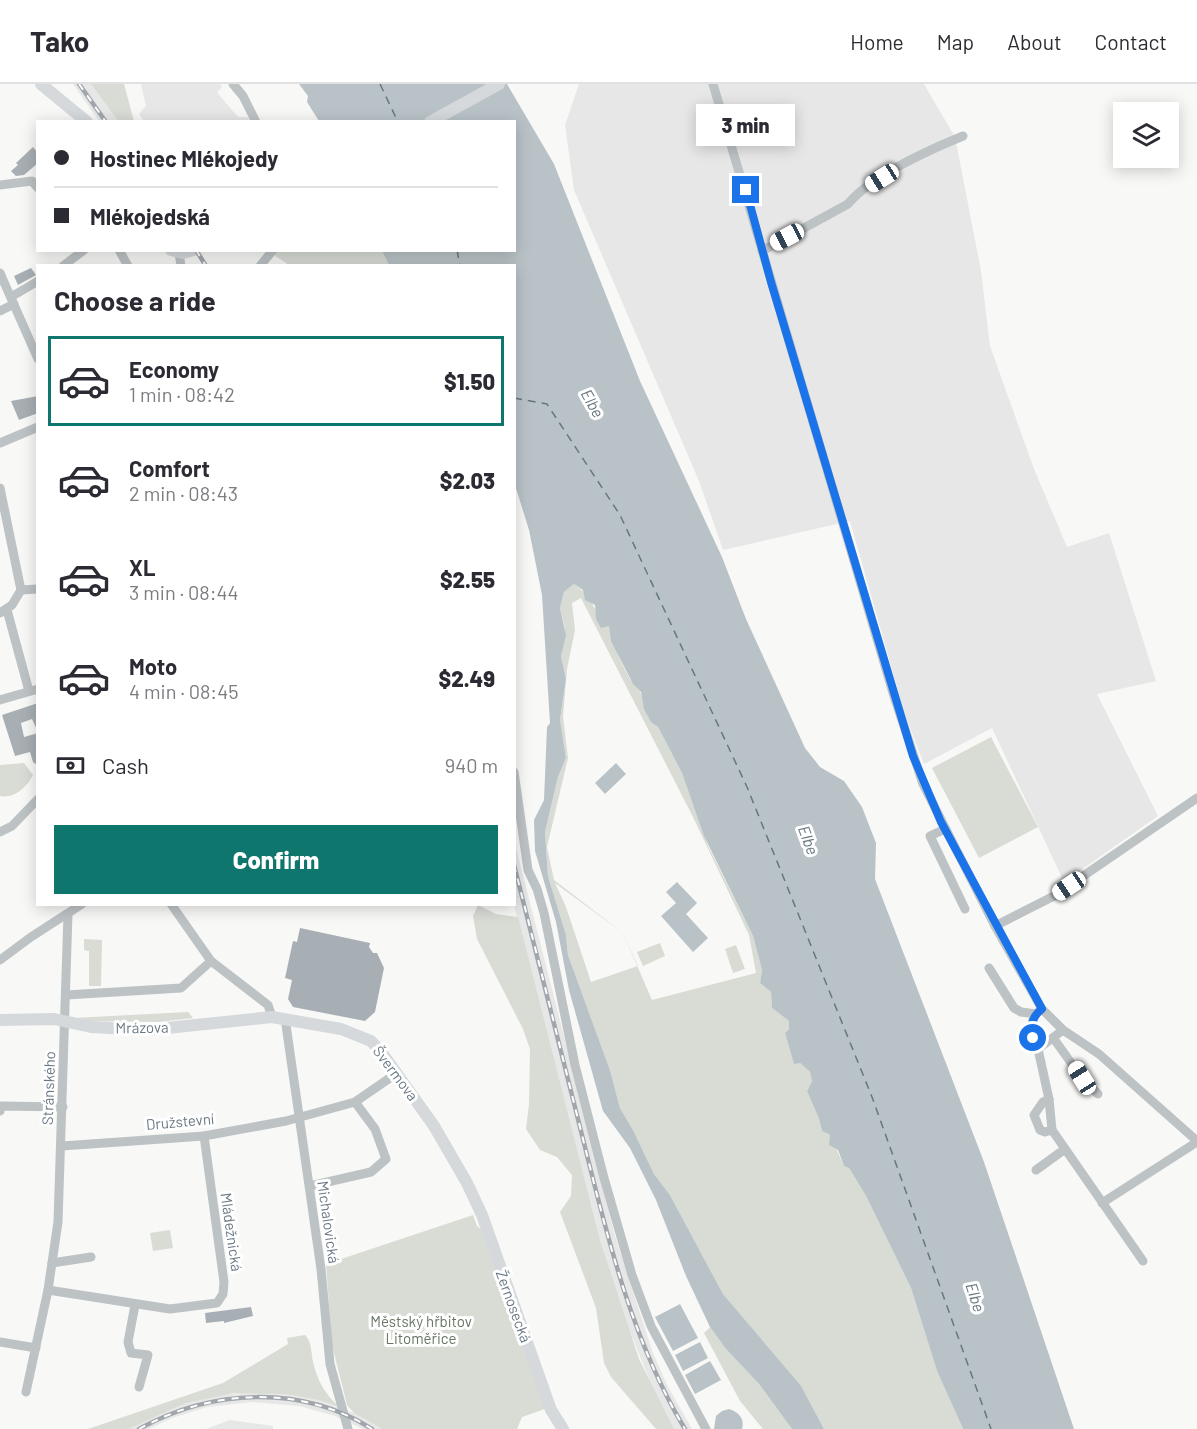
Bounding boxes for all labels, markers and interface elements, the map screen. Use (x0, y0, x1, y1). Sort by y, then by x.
text: Tako (30, 24, 89, 58)
text: Home (850, 29, 904, 54)
text: Map (937, 29, 974, 54)
text: About (1007, 29, 1062, 54)
text: Contact (1095, 29, 1167, 54)
map controls (1113, 102, 1179, 168)
button: layers (1113, 102, 1179, 168)
callout: 3 min (696, 103, 795, 145)
text: 3 min (722, 113, 769, 137)
text: Hostinec Mlékojedy (90, 145, 278, 171)
car (862, 161, 902, 195)
route end (732, 176, 759, 203)
text: Mlékojedská (90, 203, 210, 229)
car (767, 221, 807, 253)
text: Choose a ride (54, 284, 216, 316)
icon: car (57, 354, 111, 408)
text: Economy (129, 356, 219, 382)
text: $1.50 (444, 368, 495, 394)
text: 1 min · 08:42 (129, 382, 235, 406)
water label: Elbe (578, 385, 608, 421)
icon: car (57, 453, 111, 507)
text: Comfort (129, 455, 210, 481)
text: $2.03 (440, 467, 495, 493)
text: 2 min · 08:43 (129, 481, 238, 505)
icon: car (57, 552, 111, 606)
text: XL (129, 554, 155, 580)
text: $2.55 (440, 566, 495, 592)
text: 3 min · 08:44 (129, 580, 238, 604)
icon: car (57, 651, 111, 705)
text: Moto (129, 653, 177, 679)
text: $2.49 (438, 665, 495, 691)
text: 4 min · 08:45 (129, 679, 238, 703)
icon: cash (54, 749, 87, 782)
text: Cash (102, 752, 149, 778)
text: 940 m (445, 753, 498, 777)
water label: Elbe (795, 823, 823, 857)
button: Confirm (54, 825, 498, 894)
car (1049, 868, 1089, 904)
street label: Mrázova (115, 1018, 169, 1036)
route start (1019, 1024, 1046, 1051)
street label: Švermova (370, 1042, 422, 1104)
street label: Stránského (38, 1051, 58, 1125)
car (1065, 1058, 1099, 1098)
street label: Družstevní (145, 1109, 215, 1133)
street label: Michalovická (314, 1180, 344, 1264)
street label: Mládežnická (218, 1191, 246, 1273)
street label: Žernosecká (493, 1267, 535, 1345)
water label: Elbe (962, 1280, 990, 1314)
park label: Městský hřbitov Litoměřice (370, 1312, 472, 1347)

